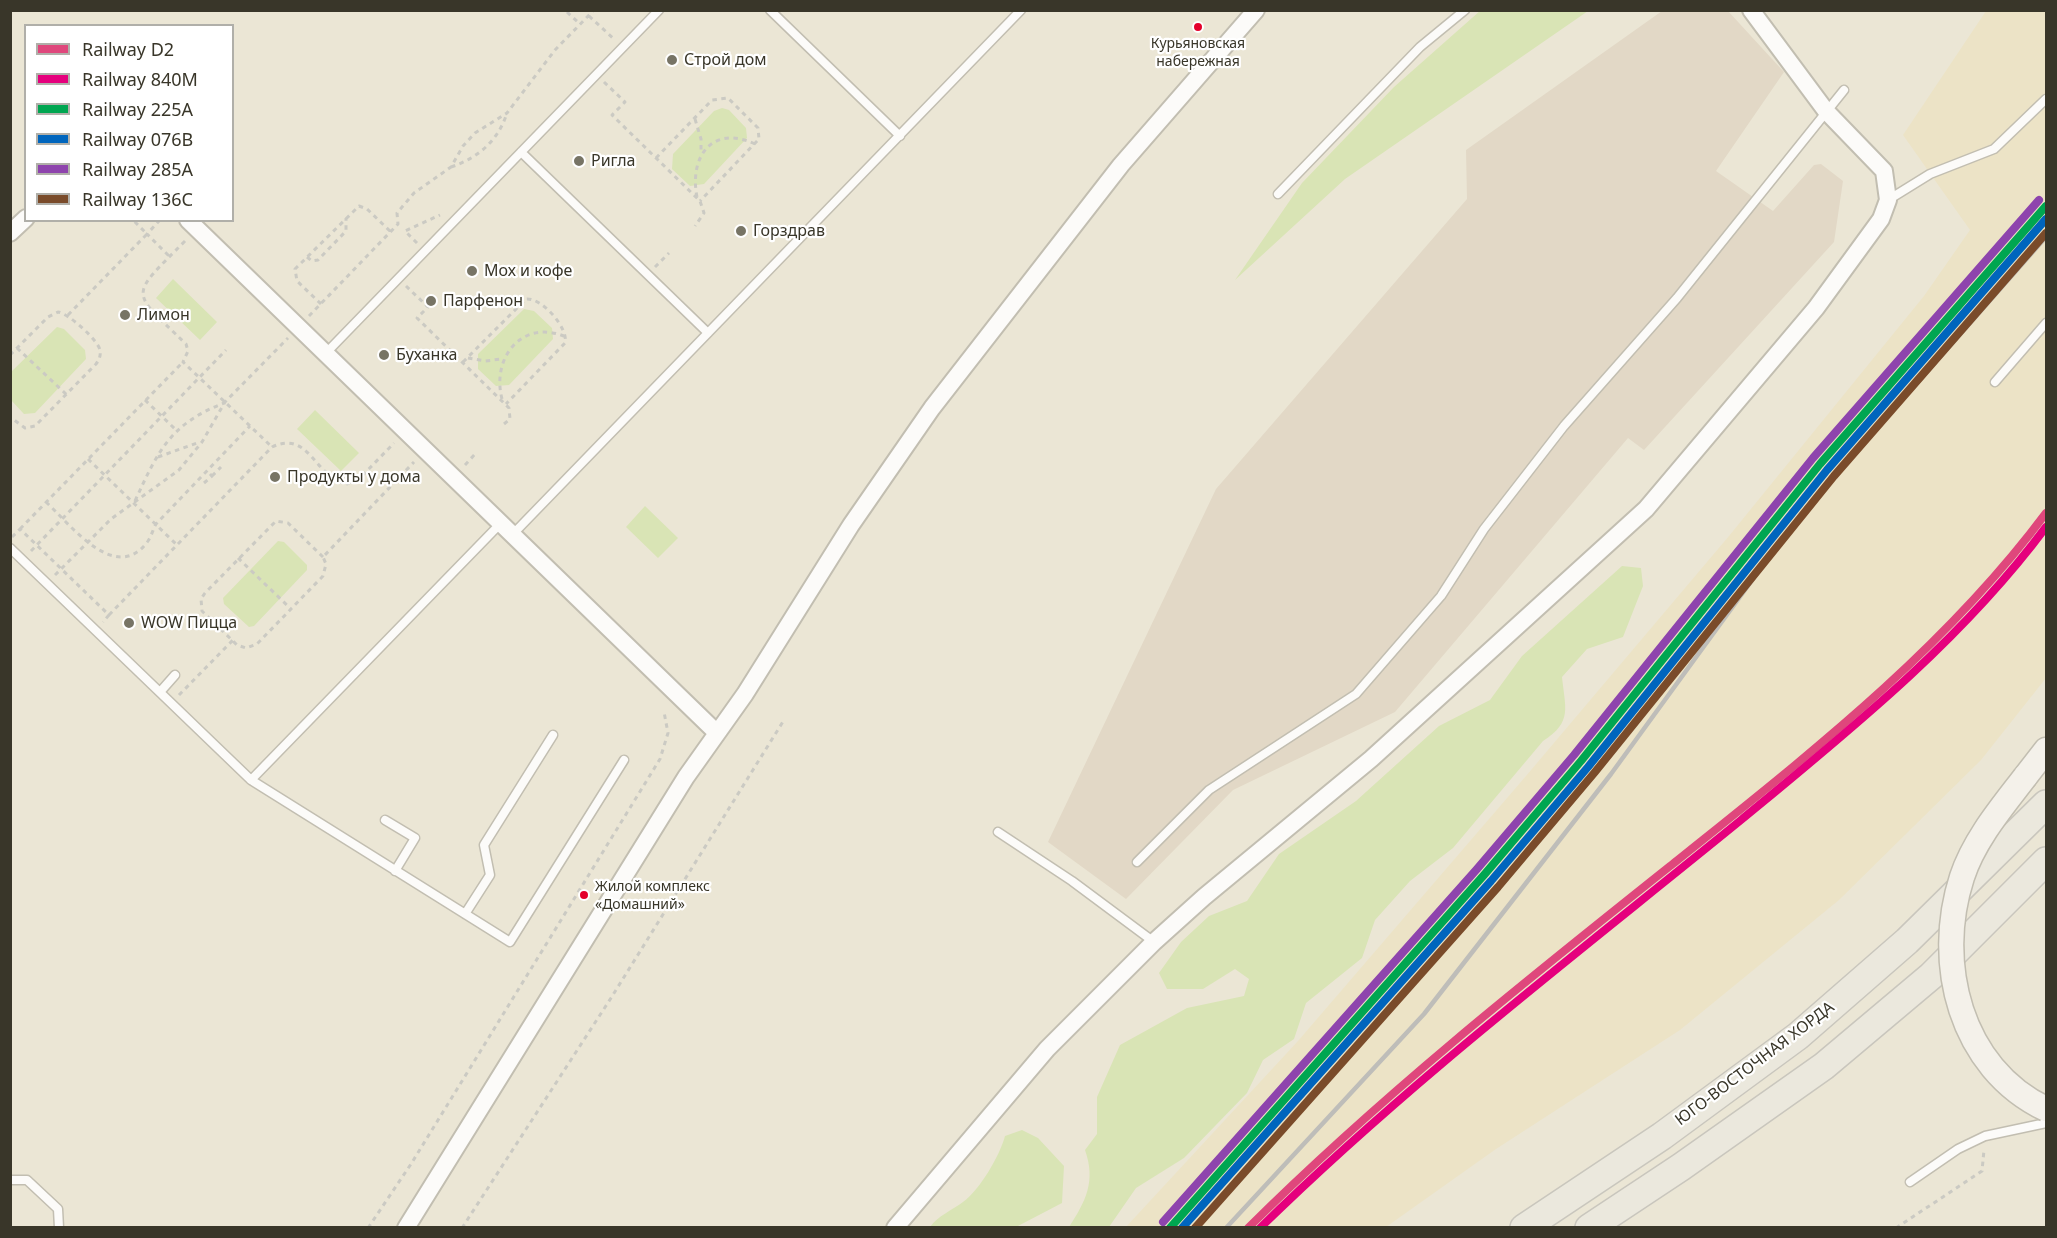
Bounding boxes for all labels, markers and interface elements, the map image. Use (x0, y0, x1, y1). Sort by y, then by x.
marker: Курьяновская набережная (1192, 21, 1204, 33)
legend (24, 24, 234, 222)
place label: Курьяновская набережная (1151, 36, 1245, 68)
text: Railway D2 (82, 37, 174, 61)
place label: Строй дом (684, 50, 767, 70)
marker: Строй дом (665, 53, 679, 67)
text: Railway 840М (82, 67, 198, 91)
text: Railway 225А (82, 97, 193, 121)
text: Railway 076В (82, 127, 193, 151)
place label: Ригла (591, 151, 635, 171)
marker: Ригла (572, 154, 586, 168)
text: Railway 285А (82, 157, 193, 181)
text: Railway 136С (82, 187, 193, 211)
place label: Горздрав (753, 221, 825, 241)
marker: Горздрав (734, 224, 748, 238)
place label: Мох и кофе (484, 261, 572, 281)
marker: Мох и кофе (465, 264, 479, 278)
place label: Парфенон (443, 291, 523, 311)
marker: Парфенон (424, 294, 438, 308)
place label: Лимон (137, 305, 190, 325)
marker: Лимон (118, 308, 132, 322)
place label: Буханка (396, 345, 457, 365)
marker: Буханка (377, 348, 391, 362)
place label: Продукты у дома (287, 467, 421, 487)
marker: Продукты у дома (268, 470, 282, 484)
place label: WOW Пицца (141, 613, 237, 633)
marker: WOW Пицца (122, 616, 136, 630)
place label: Жилой комплекс «Домашний» (595, 879, 710, 912)
marker: Жилой комплекс «Домашний» (578, 889, 590, 901)
street label: ЮГО-ВОСТОЧНАЯ ХОРДА (1672, 998, 1838, 1130)

